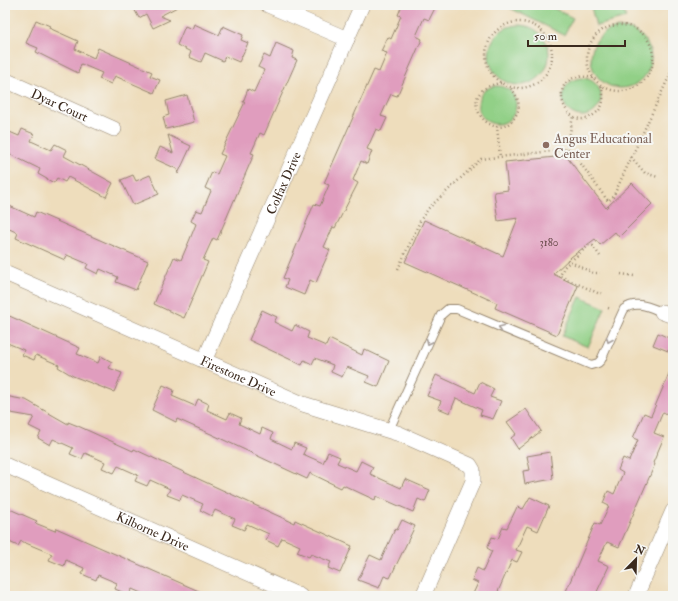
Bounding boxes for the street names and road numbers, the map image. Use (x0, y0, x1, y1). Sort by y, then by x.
street label: Dyar Court (28, 86, 90, 125)
street label: Colfax Drive (263, 149, 305, 217)
street label: Firestone Drive (198, 353, 279, 400)
street label: Kilborne Drive (114, 509, 192, 555)

